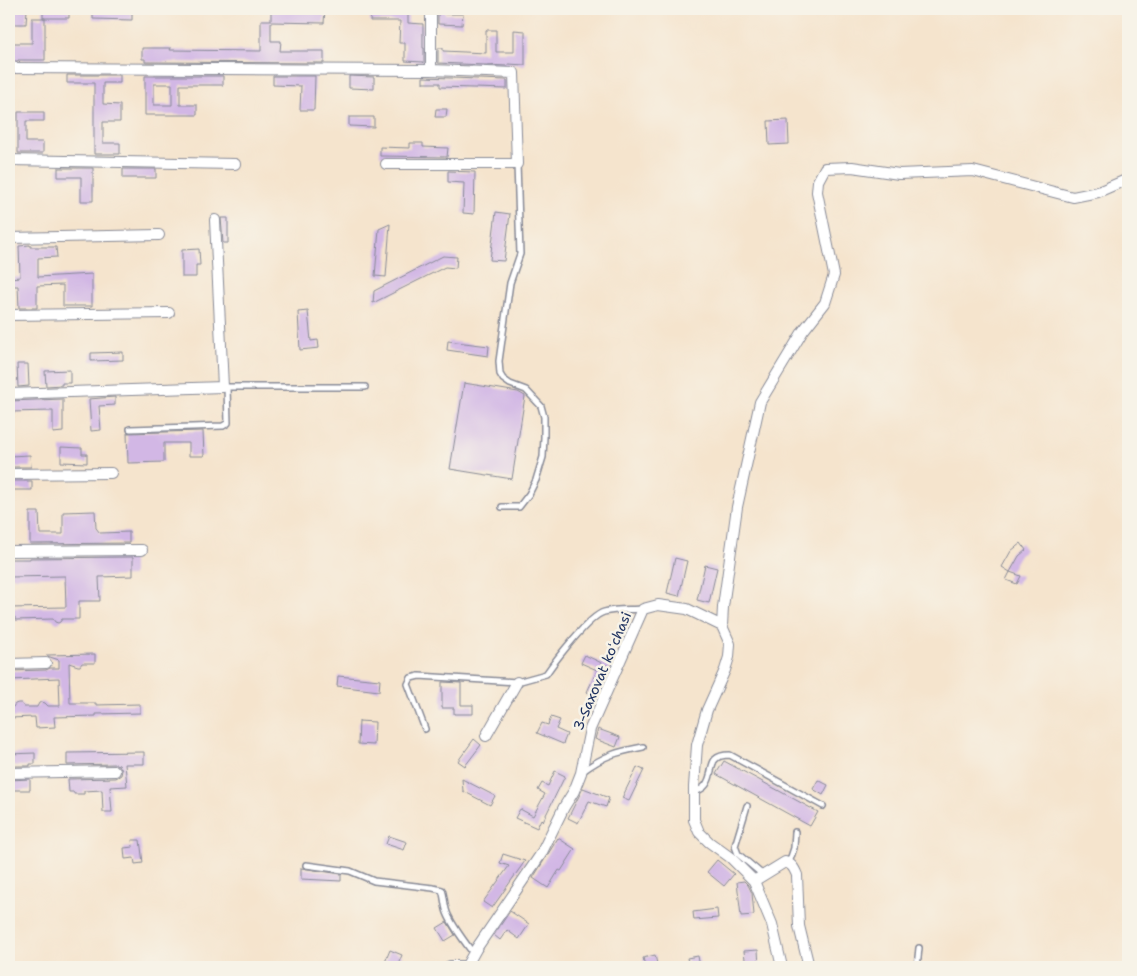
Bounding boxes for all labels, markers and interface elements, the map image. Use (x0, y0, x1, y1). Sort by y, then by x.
street label: 3-Saxovat koʻchasi (569, 609, 635, 733)

